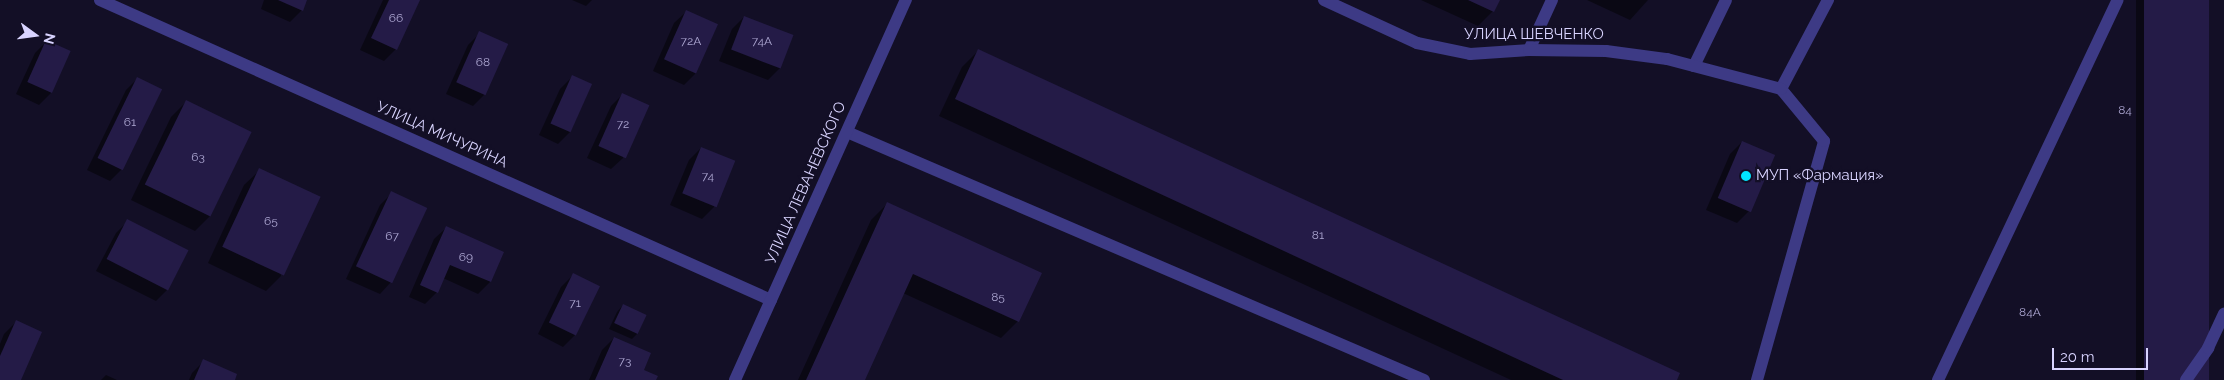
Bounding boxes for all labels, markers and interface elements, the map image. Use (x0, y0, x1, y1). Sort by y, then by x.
north arrow (10, 10, 60, 60)
house number: 66 (389, 12, 403, 26)
street label: УЛИЦА ШЕВЧЕНКО (1464, 26, 1604, 44)
text: N (40, 32, 59, 46)
house number: 72А (681, 35, 701, 49)
house number: 74А (752, 35, 772, 49)
house number: 68 (476, 56, 490, 70)
street label: УЛИЦА МИЧУРИНА (374, 98, 510, 172)
street label: УЛИЦА ЛЕВАНЕВСКОГО (762, 99, 850, 267)
house number: 84 (2118, 104, 2132, 118)
house number: 61 (124, 116, 136, 130)
house number: 72 (617, 118, 629, 132)
house number: 63 (191, 151, 205, 165)
place label: МУП «Фармация» (1756, 167, 1884, 185)
house number: 74 (702, 170, 714, 184)
marker: МУП «Фармация» (1740, 170, 1752, 182)
house number: 65 (264, 215, 278, 229)
house number: 81 (1312, 229, 1324, 243)
house number: 67 (385, 230, 399, 244)
house number: 69 (459, 251, 473, 265)
house number: 85 (991, 291, 1005, 305)
house number: 71 (569, 297, 581, 311)
house number: 84А (2019, 306, 2041, 320)
scale bar (2054, 338, 2150, 370)
text: 20 m (2060, 348, 2095, 366)
house number: 73 (619, 355, 631, 369)

